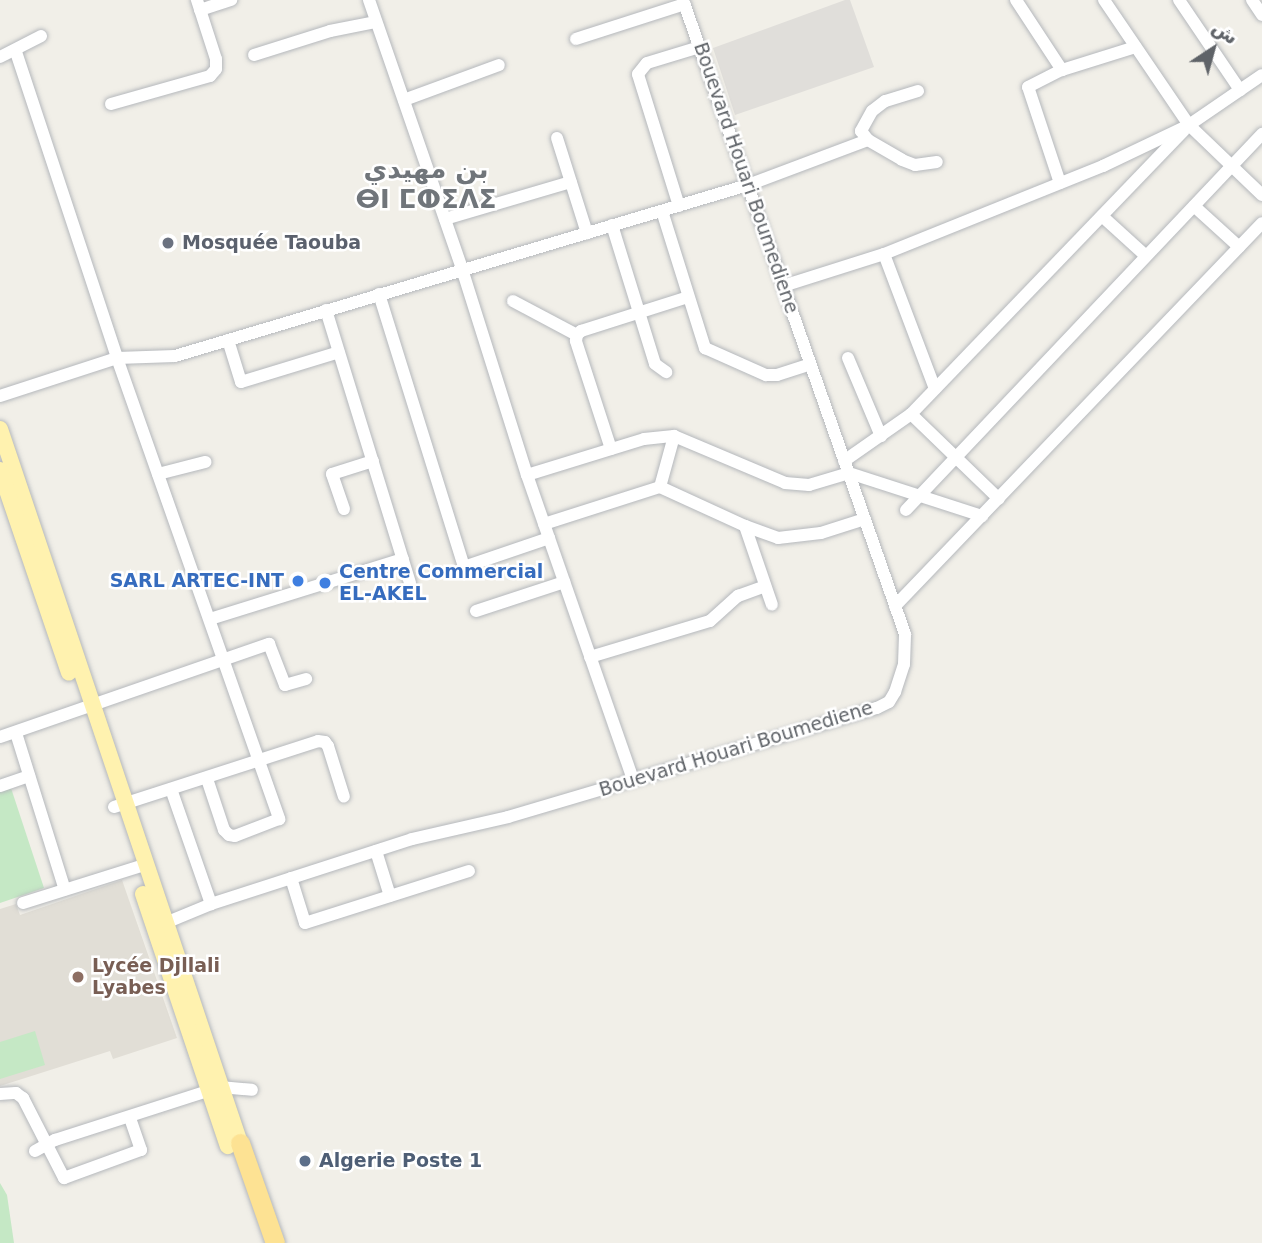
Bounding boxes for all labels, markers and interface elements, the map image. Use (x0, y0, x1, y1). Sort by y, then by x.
north arrow (1178, 14, 1248, 84)
text: ش (1208, 15, 1242, 49)
street label: Bouevard Houari Boumediene (689, 39, 803, 317)
district label: بن مهيدي ⴱⵏ ⵎⵀⵉⴷⵉ (355, 154, 497, 216)
place label: Mosquée Taouba (182, 232, 361, 254)
marker: Mosquée Taouba (160, 235, 176, 251)
place label: Centre Commercial EL-AKEL (339, 561, 543, 605)
place label: SARL ARTEC-INT (110, 570, 284, 592)
marker: SARL ARTEC-INT (290, 573, 306, 589)
marker: Centre Commercial EL-AKEL (317, 575, 333, 591)
street label: Bouevard Houari Boumediene (596, 696, 876, 802)
place label: Lycée Djllali Lyabes (92, 955, 220, 999)
marker: Lycée Djllali Lyabes (70, 969, 86, 985)
place label: Algerie Poste 1 (319, 1150, 482, 1172)
marker: Algerie Poste 1 (297, 1153, 313, 1169)

